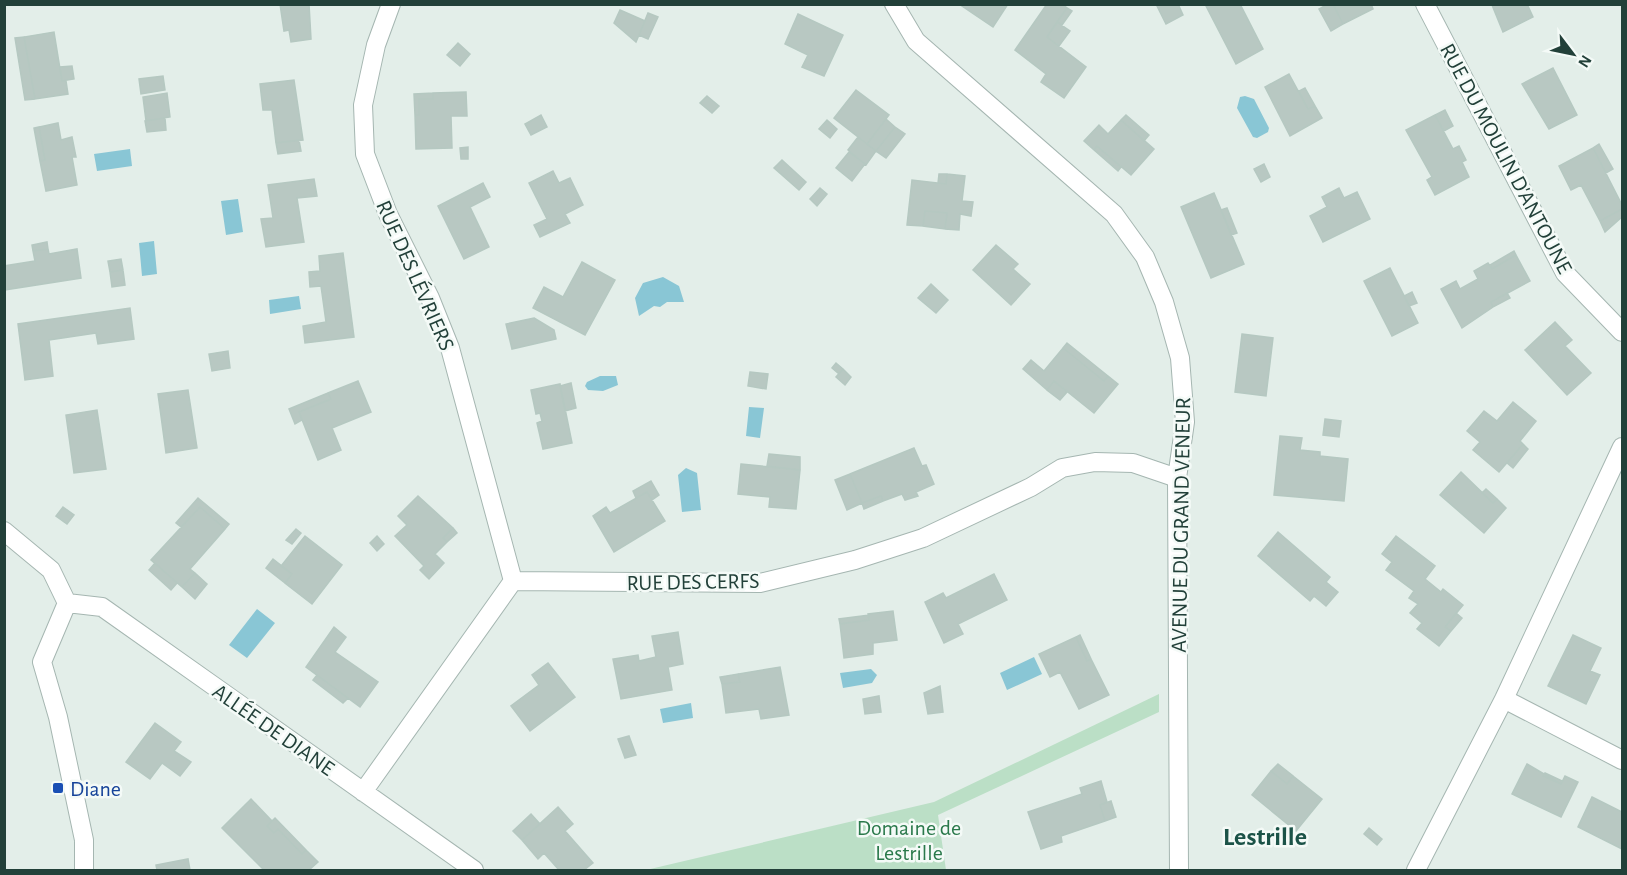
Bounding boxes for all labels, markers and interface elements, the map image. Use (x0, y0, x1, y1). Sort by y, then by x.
north arrow (1543, 24, 1603, 84)
street label: RUE DU MOULIN D'ANTOUNE (1436, 40, 1576, 278)
text: N (1575, 52, 1595, 70)
street label: RUE DES LÉVRIERS (372, 196, 459, 354)
street label: AVENUE DU GRAND VENEUR (1168, 397, 1194, 653)
street label: RUE DES CERFS (626, 570, 760, 594)
street label: ALLÉE DE DIANE (209, 679, 339, 780)
place label: Diane (70, 778, 121, 800)
marker: Diane (51, 781, 65, 795)
park label: Domaine de Lestrille (857, 817, 961, 864)
district label: Lestrille (1223, 824, 1307, 850)

